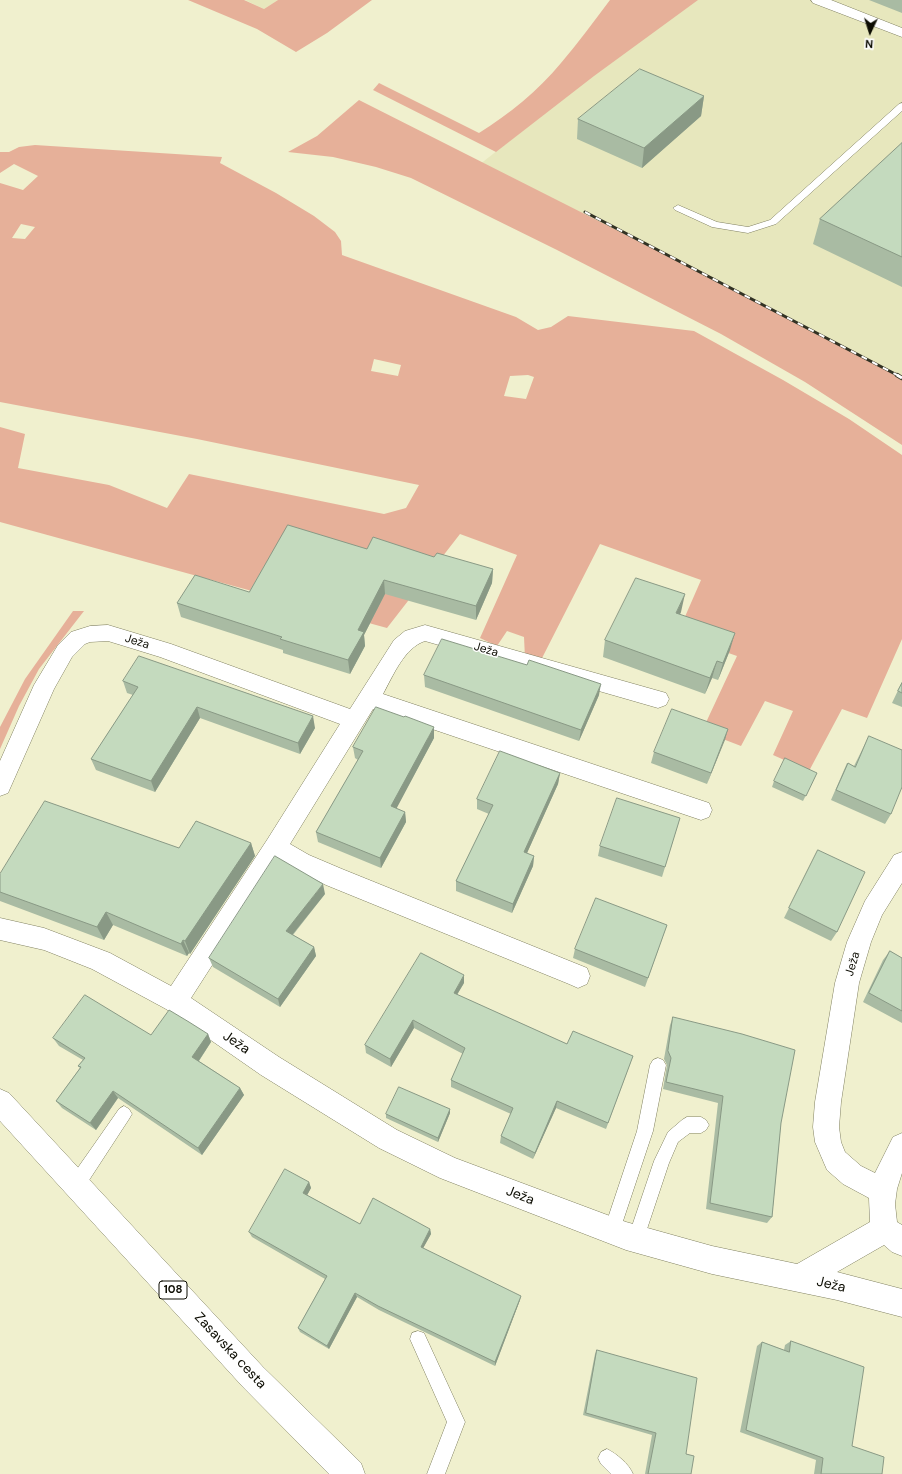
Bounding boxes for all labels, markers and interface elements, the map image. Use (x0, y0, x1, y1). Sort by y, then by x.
north arrow (850, 12, 890, 52)
text: N (865, 37, 874, 51)
street label: Ježa (123, 631, 151, 653)
street label: Ježa (472, 640, 500, 660)
street label: Ježa (843, 950, 863, 978)
street label: Ježa (219, 1028, 253, 1058)
street label: Ježa (503, 1183, 537, 1209)
street label: Ježa (815, 1274, 847, 1296)
road number: 108 (159, 1281, 187, 1299)
street label: Zasavska cesta (191, 1310, 269, 1392)

